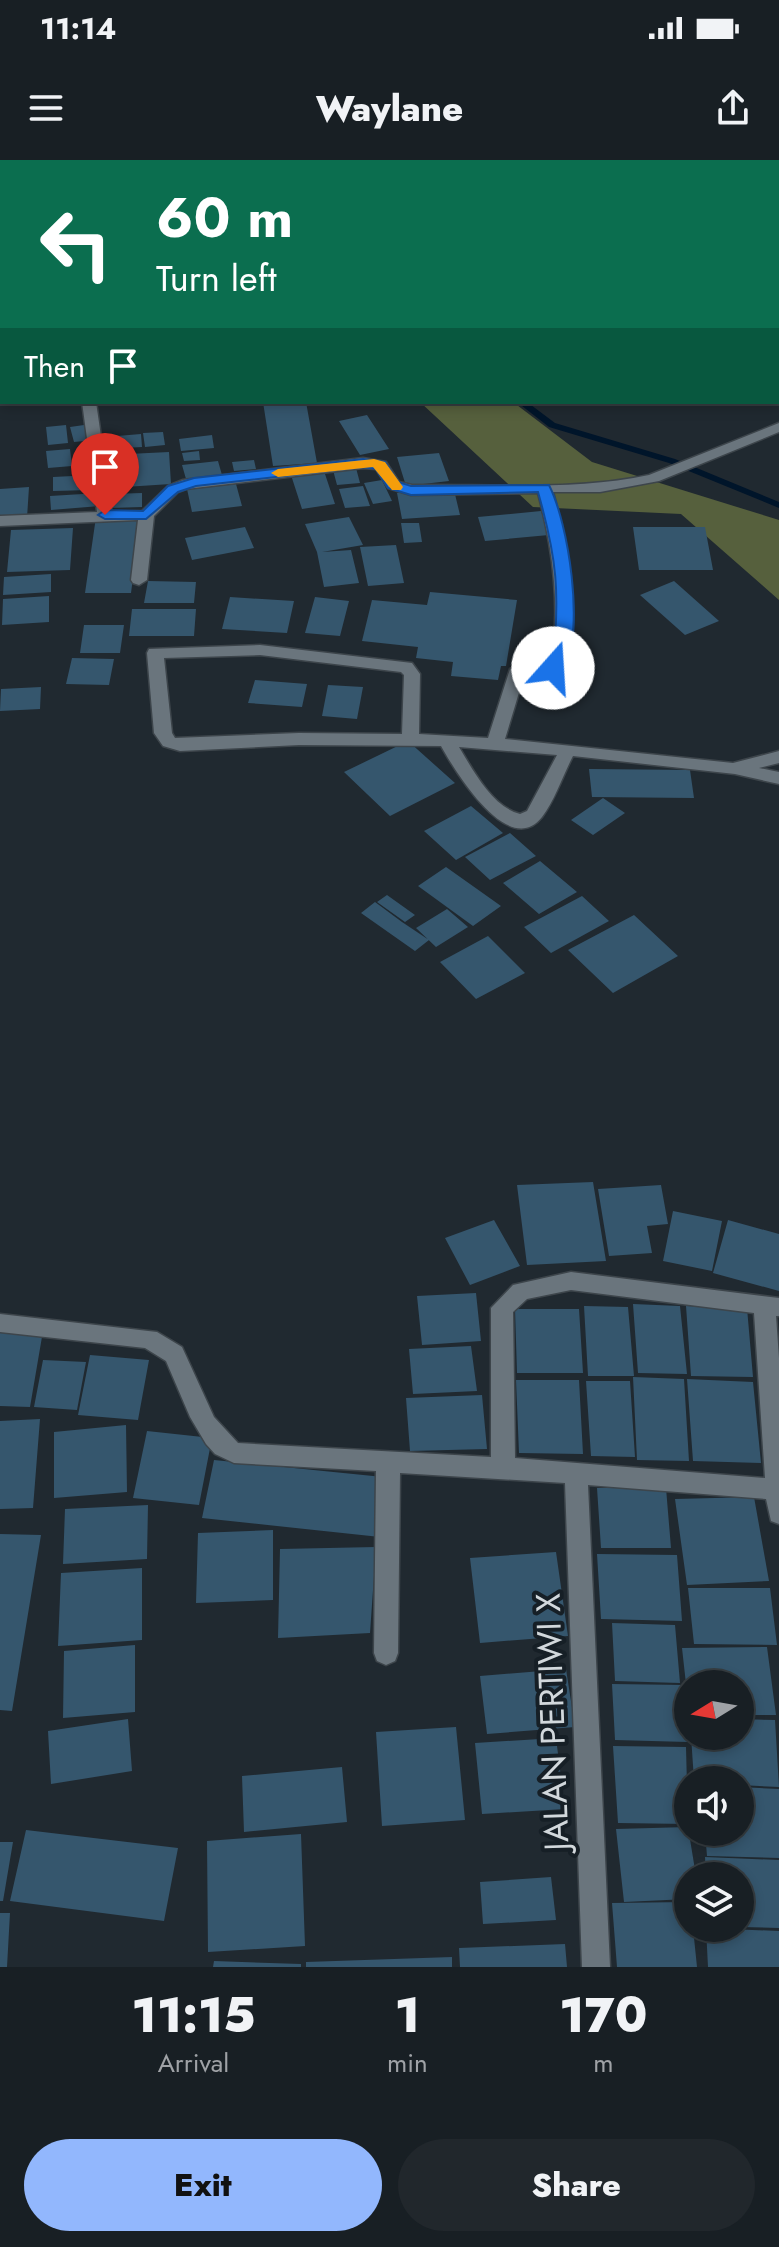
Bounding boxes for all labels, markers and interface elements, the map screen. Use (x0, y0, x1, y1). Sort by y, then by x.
text: 11:14 (40, 7, 116, 50)
text: Waylane (316, 82, 463, 134)
icon: menu (24, 86, 68, 130)
icon: share (711, 86, 755, 130)
text: 60 m (156, 177, 293, 258)
icon: left (24, 192, 128, 296)
text: Turn left (156, 252, 277, 304)
icon: arrive (101, 344, 145, 388)
text: Then (24, 345, 85, 388)
pin (71, 433, 139, 515)
icon: arrive (83, 445, 127, 489)
position arrow (511, 626, 595, 710)
street label: JALAN PERTIWI X (524, 1592, 582, 1855)
north arrow (674, 1670, 754, 1750)
map controls (674, 1670, 754, 1942)
button: sound (674, 1766, 754, 1846)
button: layers (674, 1862, 754, 1942)
text: 11:15 (132, 1981, 255, 2050)
text: 1 (395, 1981, 420, 2050)
text: 170 (559, 1981, 647, 2050)
text: Arrival (158, 2044, 229, 2082)
text: min (387, 2044, 428, 2082)
text: m (593, 2044, 613, 2082)
button: Exit (24, 2139, 382, 2231)
button: Share (398, 2139, 755, 2231)

